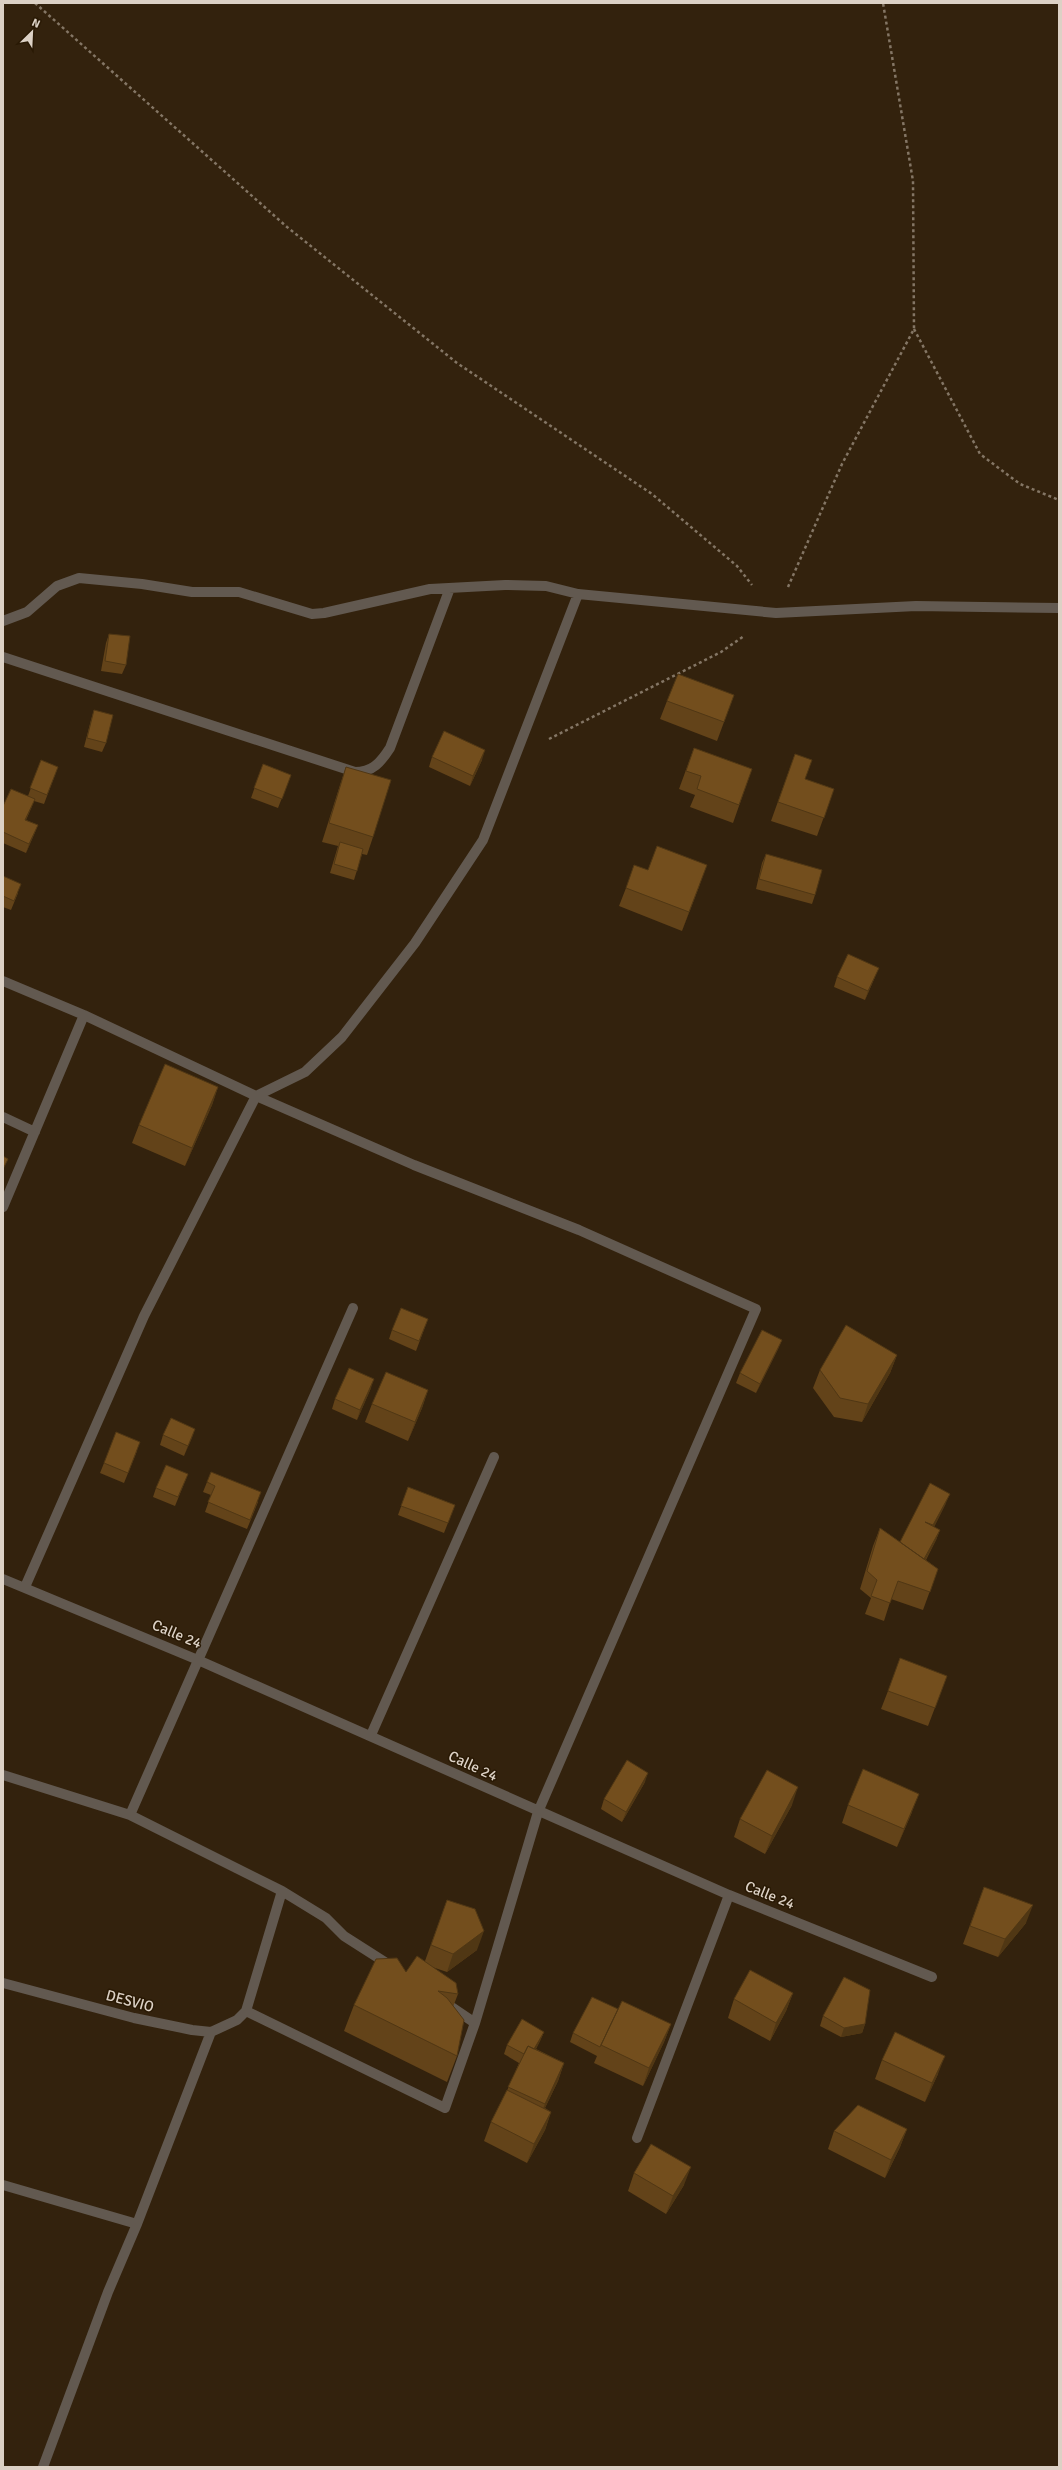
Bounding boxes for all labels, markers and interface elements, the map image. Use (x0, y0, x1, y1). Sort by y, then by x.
north arrow (12, 12, 52, 52)
text: N (30, 16, 42, 31)
street label: Calle 24 (150, 1616, 204, 1652)
street label: Calle 24 (446, 1747, 500, 1785)
street label: Calle 24 (742, 1877, 798, 1913)
street label: DESVIO (104, 1986, 156, 2016)

